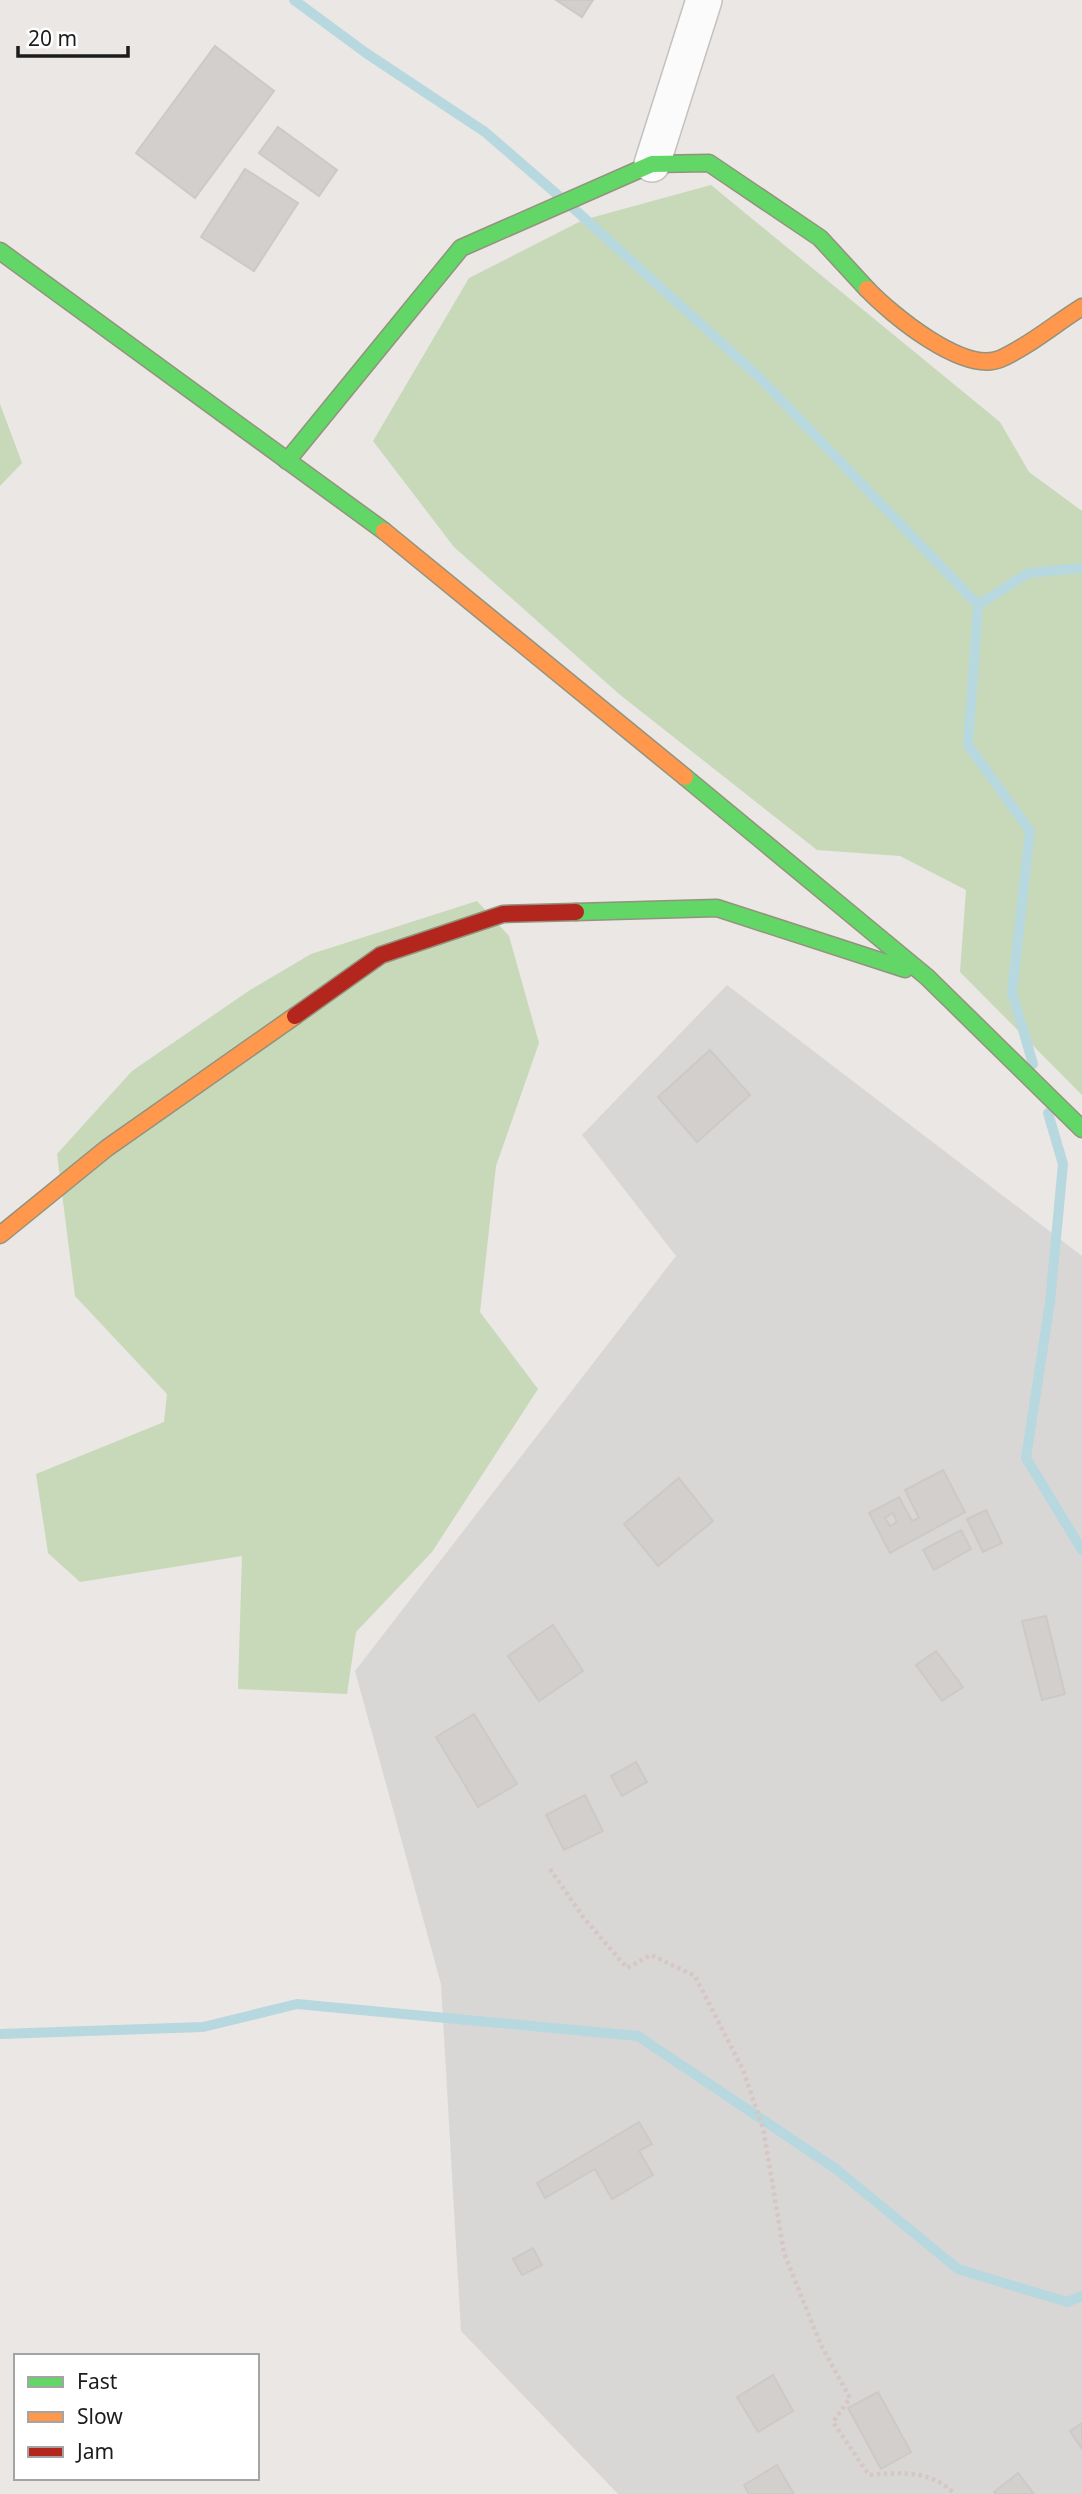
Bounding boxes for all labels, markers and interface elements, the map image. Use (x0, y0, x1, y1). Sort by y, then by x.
scale bar (18, 14, 128, 58)
text: 20 m (28, 24, 77, 52)
legend (14, 2354, 259, 2480)
text: Fast (77, 2367, 118, 2395)
text: Slow (77, 2402, 123, 2430)
text: Jam (75, 2437, 114, 2465)

